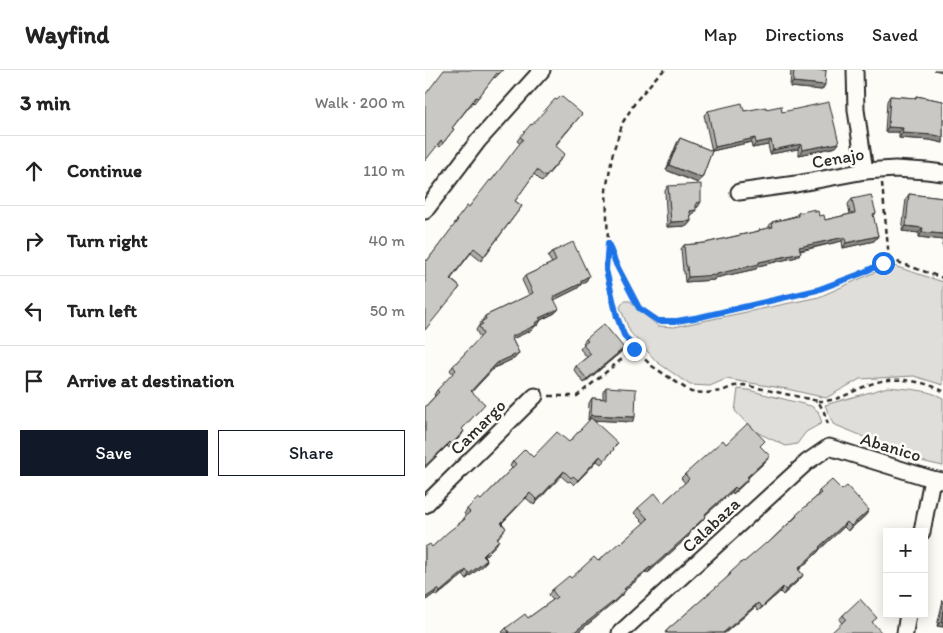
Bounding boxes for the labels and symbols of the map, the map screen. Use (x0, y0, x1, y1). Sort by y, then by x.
street label: Cenajo (810, 143, 866, 173)
route start (872, 252, 895, 275)
route end (623, 338, 646, 361)
street label: Camargo (445, 394, 511, 460)
street label: Abanico (858, 427, 924, 467)
street label: Calabaza (677, 492, 745, 557)

